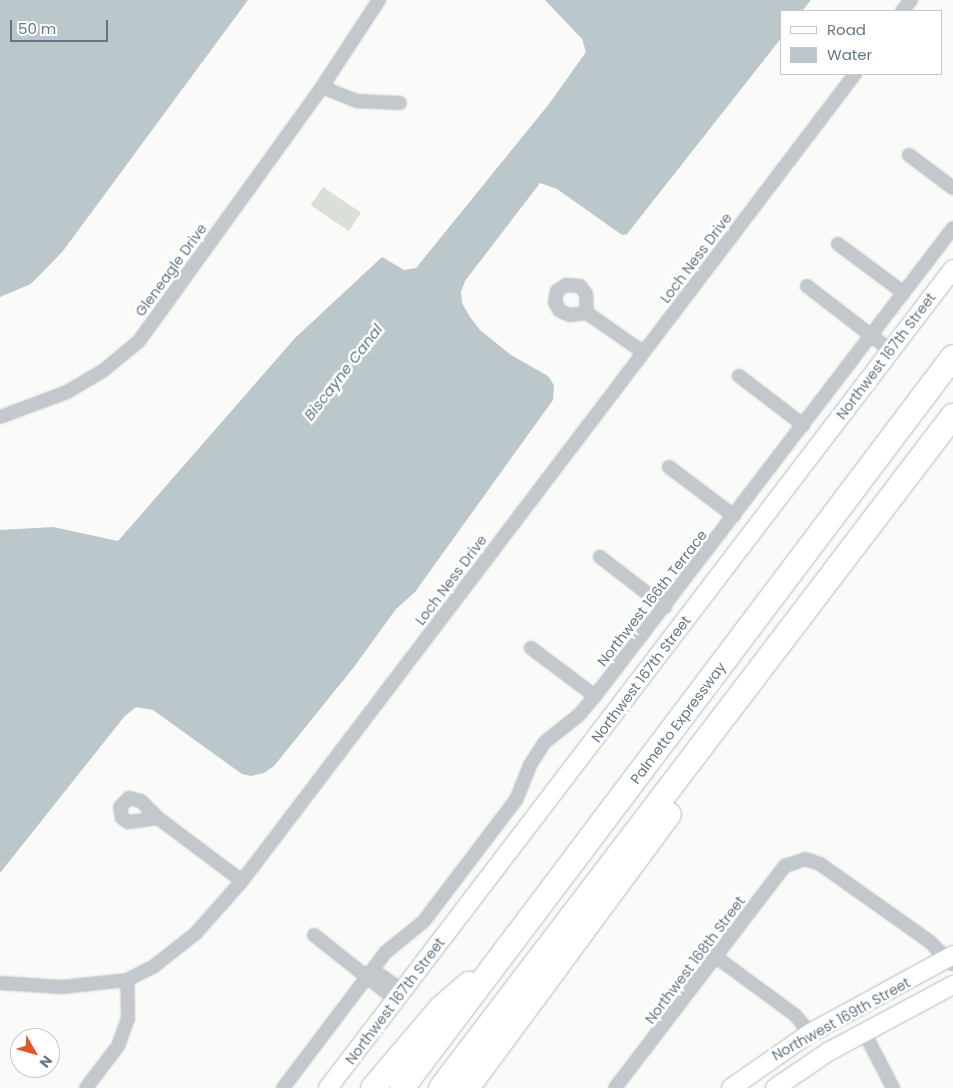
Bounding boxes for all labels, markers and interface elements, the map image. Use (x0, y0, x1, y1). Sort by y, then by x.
scale bar (12, 10, 110, 42)
legend (780, 10, 943, 75)
text: 50 m (18, 18, 56, 39)
text: Road (827, 19, 866, 40)
text: Water (827, 44, 872, 65)
street label: Loch Ness Drive (657, 210, 735, 306)
street label: Gleneagle Drive (132, 220, 210, 320)
street label: Northwest 167th Street (833, 289, 939, 423)
water label: Biscayne Canal (300, 320, 386, 424)
street label: Northwest 166th Terrace (594, 527, 710, 669)
street label: Loch Ness Drive (412, 532, 490, 628)
street label: Northwest 167th Street (588, 612, 694, 746)
street label: Palmetto Expressway (627, 659, 729, 787)
street label: Northwest 168th Street (642, 893, 748, 1027)
street label: Northwest 167th Street (342, 934, 448, 1068)
street label: Northwest 169th Street (769, 974, 913, 1064)
north arrow (10, 1028, 60, 1078)
text: N (35, 1051, 57, 1072)

